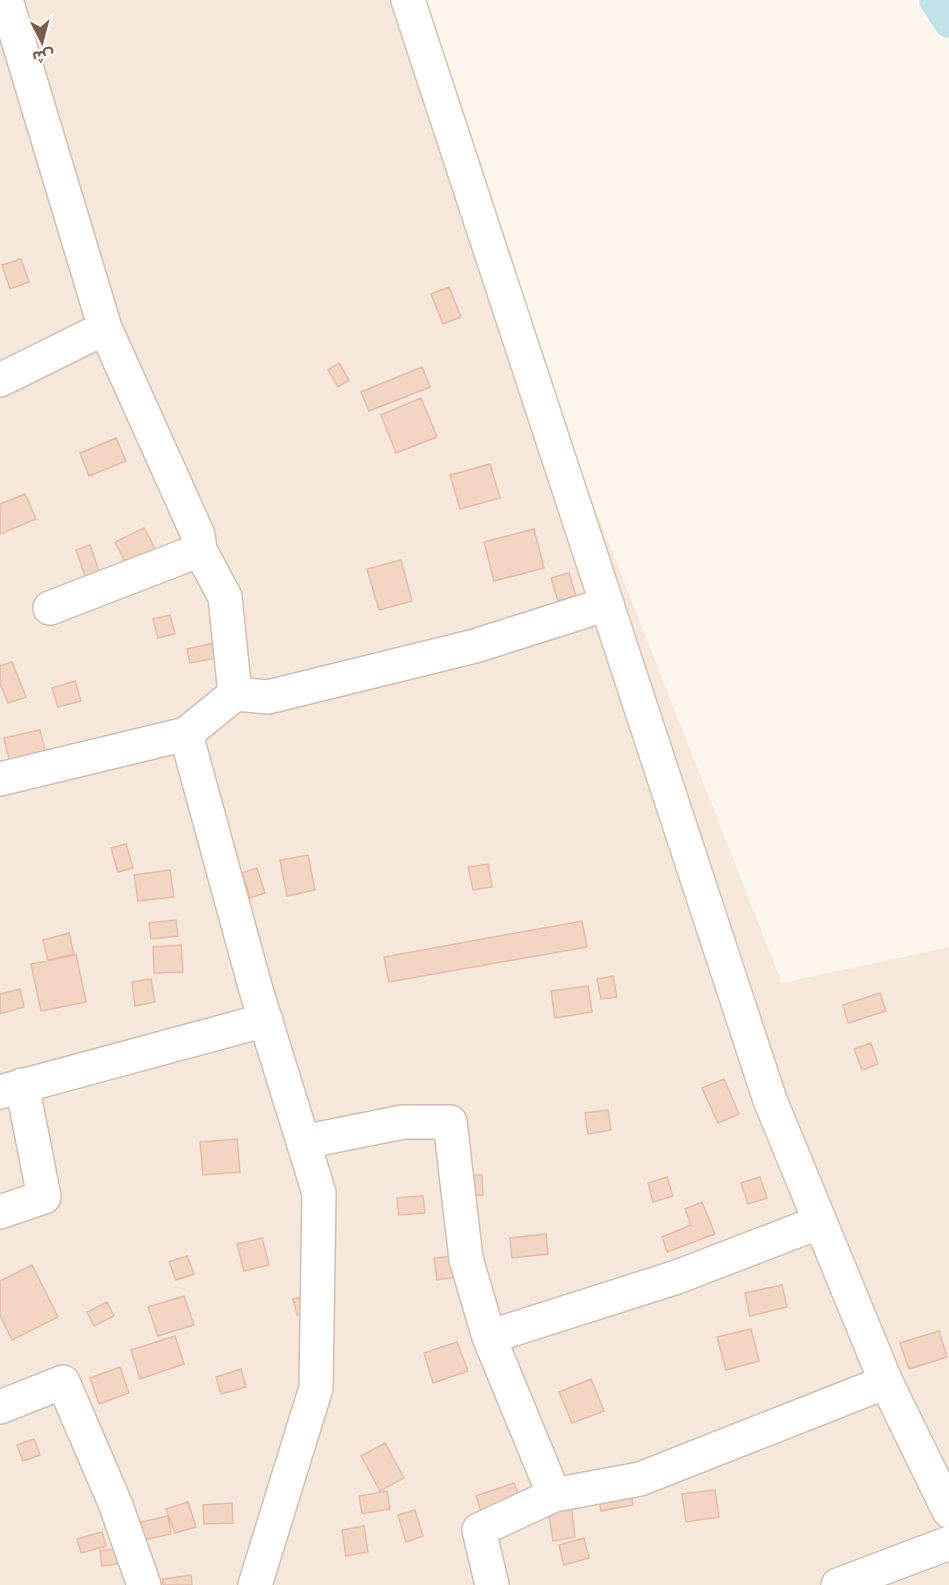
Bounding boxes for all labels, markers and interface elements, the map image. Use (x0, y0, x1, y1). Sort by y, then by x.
north arrow (12, 12, 72, 72)
text: ش (32, 46, 56, 68)

